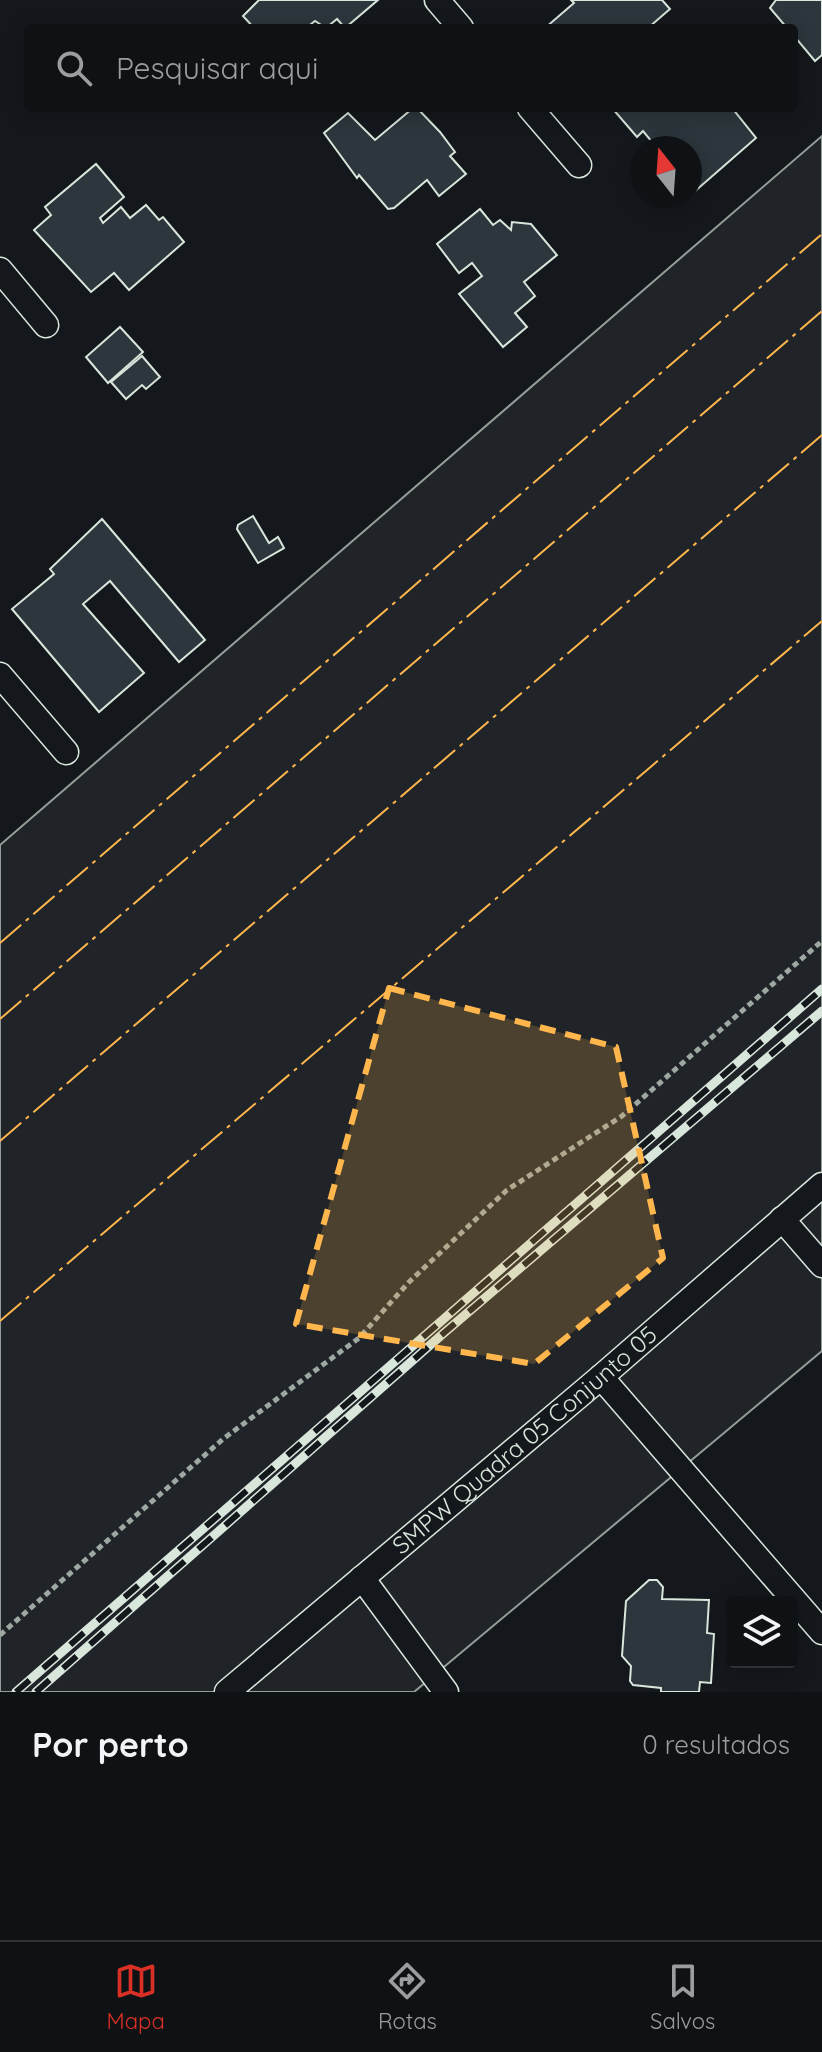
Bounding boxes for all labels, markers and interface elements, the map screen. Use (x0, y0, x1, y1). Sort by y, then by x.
search box (24, 24, 798, 112)
icon: search (52, 46, 96, 90)
text: Pesquisar aqui (116, 49, 318, 87)
north arrow (630, 136, 702, 208)
street label: SMPW Quadra 05 Conjunto 05 (386, 1319, 663, 1560)
map controls (726, 1596, 798, 1668)
button: layers (726, 1596, 798, 1668)
text: Por perto (32, 1723, 189, 1766)
text: 0 resultados (642, 1728, 790, 1761)
tab: Mapa (107, 1959, 165, 2035)
tab: Rotas (378, 1959, 437, 2035)
tab: Salvos (650, 1959, 715, 2035)

